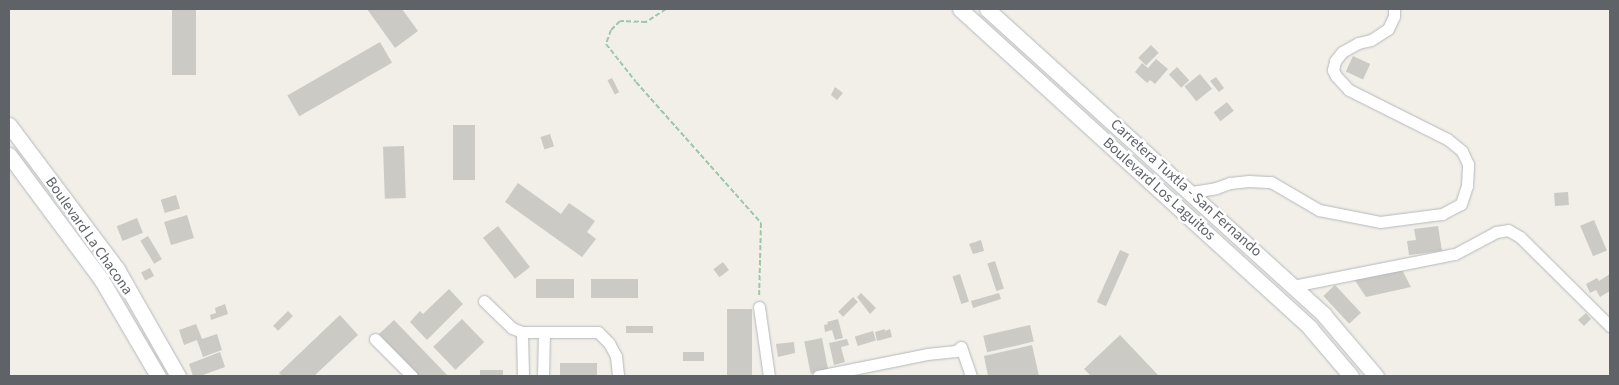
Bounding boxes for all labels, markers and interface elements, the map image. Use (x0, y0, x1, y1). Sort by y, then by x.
street label: Carretera Tuxtla - San Fernando (1107, 115, 1265, 261)
street label: Boulevard Los Laguitos (1099, 134, 1219, 244)
street label: Boulevard La Chacona (42, 174, 136, 298)

